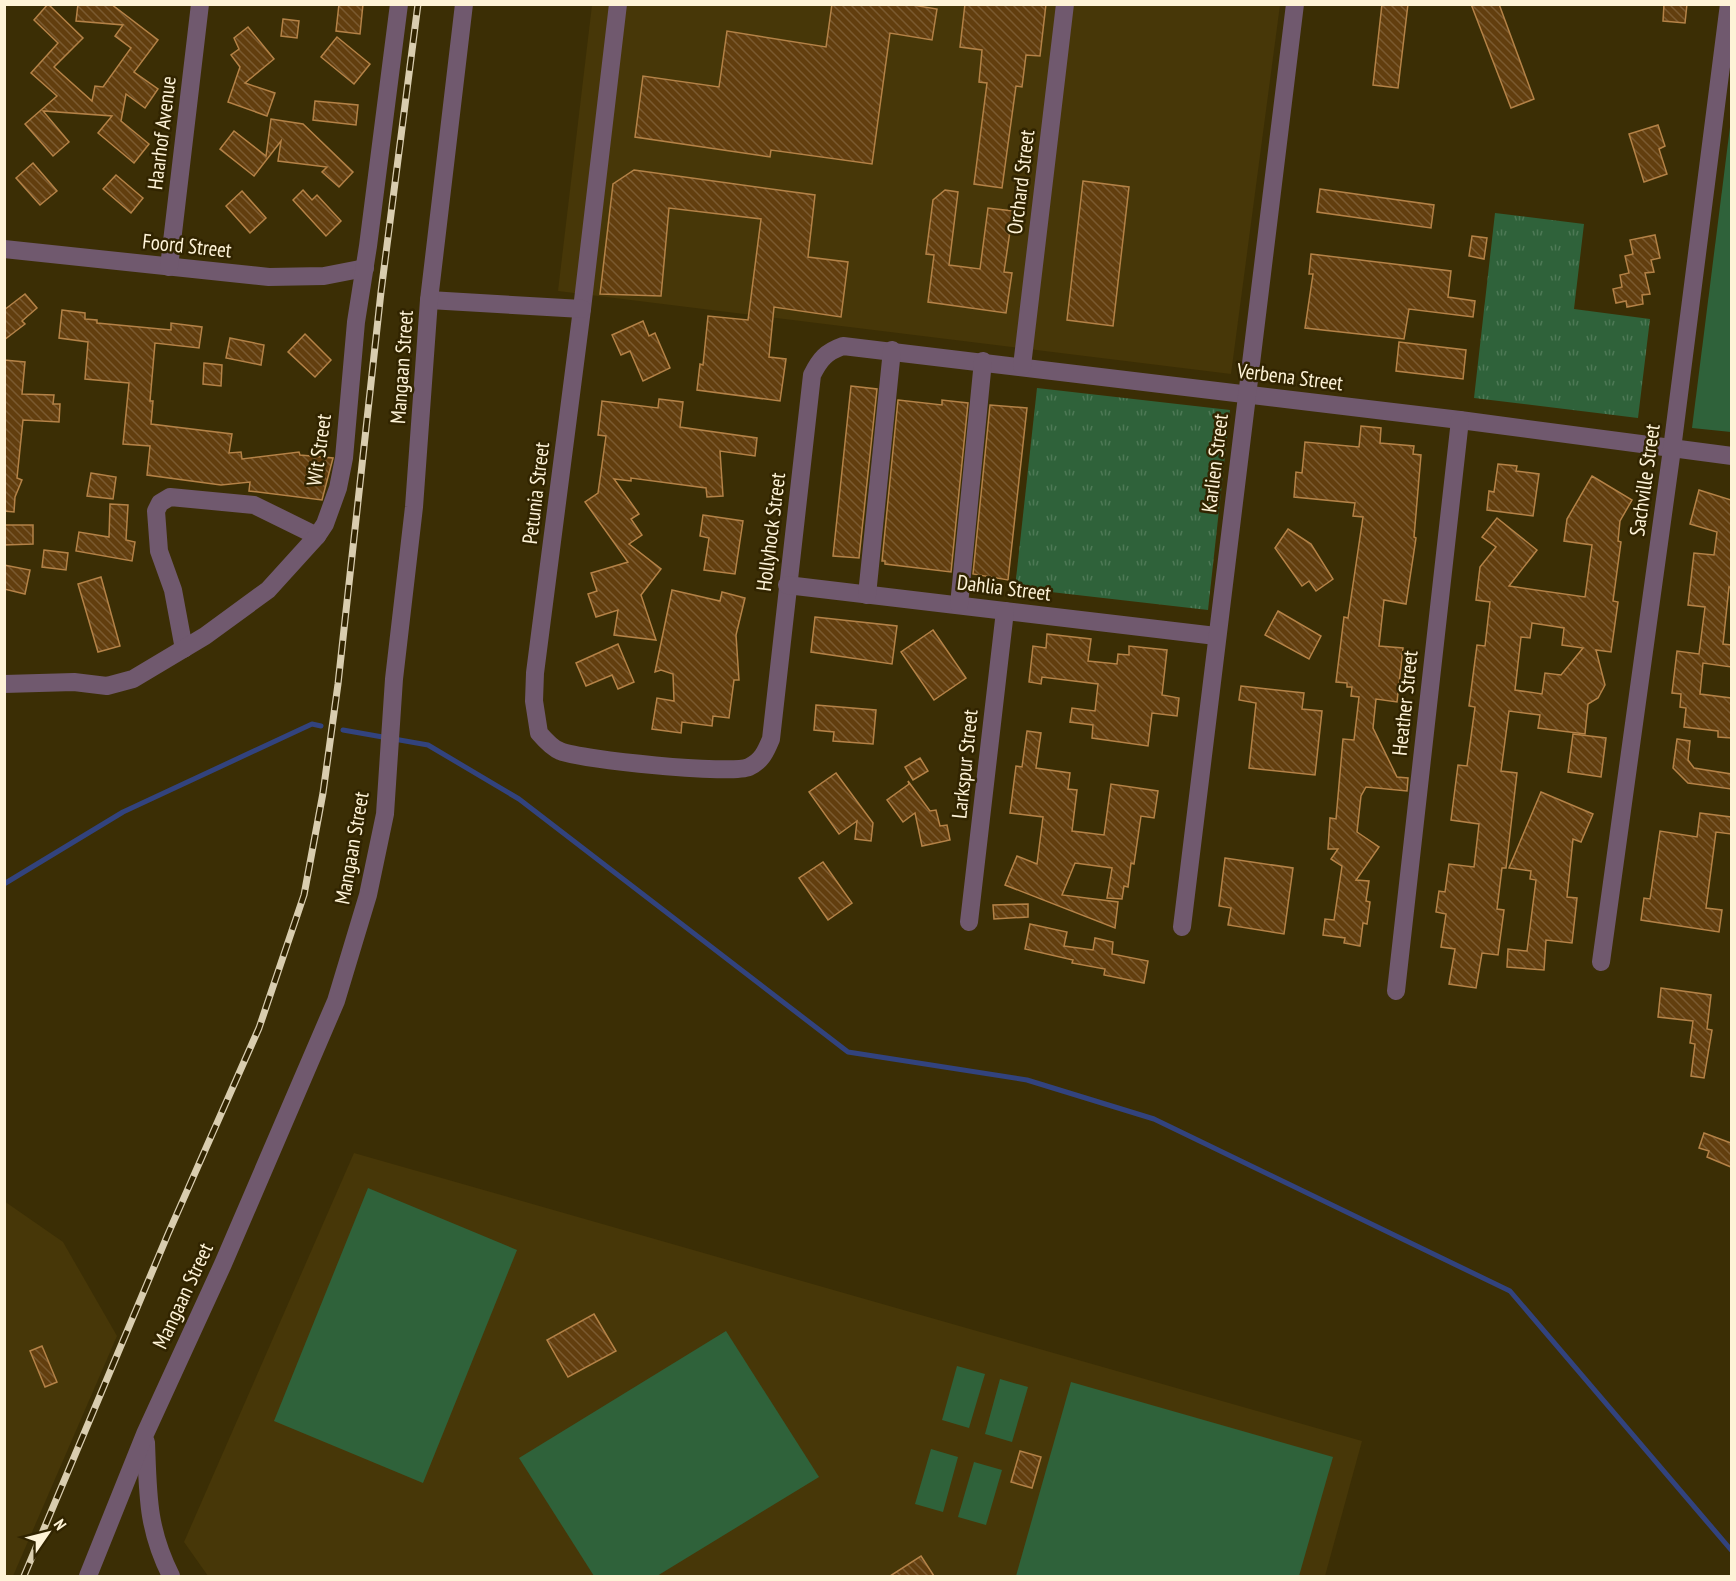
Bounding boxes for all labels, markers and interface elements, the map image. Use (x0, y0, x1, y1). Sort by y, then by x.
street label: Haarhof Avenue (141, 75, 182, 191)
street label: Orchard Street (1001, 128, 1040, 236)
street label: Foord Street (141, 227, 233, 264)
street label: Mangaan Street (384, 309, 419, 425)
street label: Verbena Street (1235, 356, 1345, 396)
street label: Wit Street (300, 412, 337, 488)
street label: Karlien Street (1195, 412, 1234, 514)
street label: Sachville Street (1623, 422, 1666, 538)
street label: Petunia Street (516, 440, 555, 545)
street label: Hollyhock Street (750, 471, 791, 593)
street label: Dahlia Street (956, 568, 1053, 607)
street label: Heather Street (1386, 649, 1423, 757)
street label: Larkspur Street (945, 708, 984, 820)
street label: Mangaan Street (328, 789, 375, 906)
street label: Mangaan Street (146, 1238, 219, 1353)
north arrow (18, 1503, 78, 1563)
text: N (50, 1515, 71, 1534)

